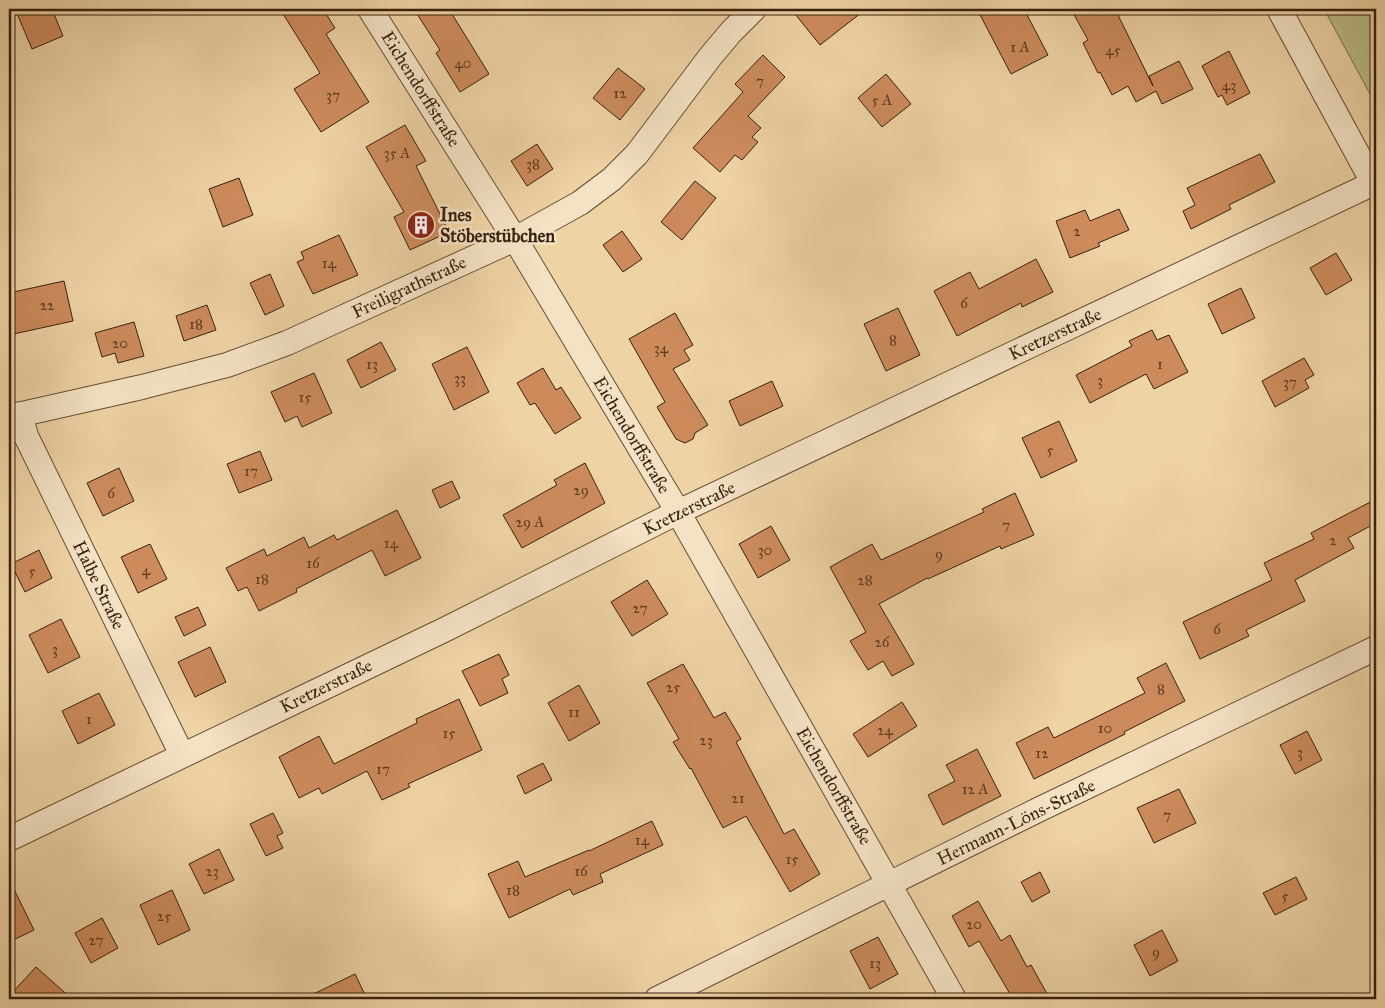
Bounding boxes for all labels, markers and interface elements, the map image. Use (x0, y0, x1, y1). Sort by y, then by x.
street label: Eichendorffstraße (377, 27, 465, 151)
house number: 1 A (1010, 38, 1030, 56)
house number: 45 (1105, 41, 1121, 59)
house number: 40 (454, 54, 472, 72)
house number: 7 (756, 72, 764, 90)
house number: 43 (1222, 76, 1236, 94)
house number: 12 (613, 84, 627, 102)
house number: 37 (326, 86, 340, 104)
house number: 5 A (872, 91, 892, 109)
house number: 35 A (384, 144, 410, 162)
house number: 38 (526, 155, 540, 173)
place label: Ines Stöberstübchen (440, 204, 555, 247)
building icon: Ines Stöberstübchen (406, 210, 436, 240)
house number: 2 (1073, 222, 1081, 240)
street label: Freiligrathstraße (348, 251, 470, 324)
house number: 14 (322, 254, 337, 272)
house number: 6 (960, 294, 969, 312)
house number: 22 (40, 296, 55, 314)
street label: Kretzerstraße (1005, 303, 1105, 365)
house number: 18 (189, 315, 203, 333)
house number: 8 (889, 331, 897, 349)
house number: 20 (112, 334, 128, 352)
house number: 34 (654, 339, 669, 357)
house number: 13 (366, 355, 378, 373)
house number: 1 (1157, 355, 1163, 373)
house number: 33 (454, 369, 466, 387)
house number: 3 (1097, 371, 1103, 389)
street label: Eichendorffstraße (588, 373, 676, 497)
house number: 37 (1283, 373, 1297, 391)
house number: 15 (299, 388, 311, 406)
house number: 5 (1047, 441, 1054, 459)
house number: 17 (244, 462, 258, 480)
street label: Kretzerstraße (639, 476, 739, 540)
house number: 29 (573, 481, 589, 499)
house number: 6 (107, 484, 116, 502)
house number: 29 A (516, 513, 544, 531)
house number: 7 (1002, 516, 1010, 534)
house number: 2 (1329, 531, 1337, 549)
house number: 14 (384, 534, 399, 552)
street label: Halbe Straße (68, 537, 130, 633)
house number: 30 (758, 541, 772, 559)
house number: 9 (935, 545, 943, 563)
house number: 16 (306, 554, 321, 572)
house number: 4 (142, 561, 151, 579)
house number: 5 (29, 562, 36, 580)
house number: 18 (255, 570, 269, 588)
house number: 28 (857, 571, 873, 589)
house number: 27 (633, 599, 648, 617)
house number: 6 (1213, 620, 1222, 638)
house number: 26 (874, 633, 891, 651)
house number: 3 (52, 640, 58, 658)
street label: Kretzerstraße (276, 654, 376, 718)
house number: 25 (666, 678, 680, 696)
house number: 8 (1157, 680, 1165, 698)
house number: 11 (568, 703, 580, 721)
house number: 1 (86, 710, 92, 728)
house number: 10 (1098, 719, 1112, 737)
house number: 24 (877, 721, 894, 739)
street label: Eichendorffstraße (791, 723, 877, 849)
house number: 15 (443, 724, 455, 742)
house number: 23 (699, 731, 713, 749)
house number: 3 (1297, 743, 1303, 761)
house number: 12 (1035, 744, 1049, 762)
house number: 17 (376, 760, 390, 778)
street label: Hermann-Löns-Straße (933, 774, 1099, 870)
house number: 12 A (962, 780, 988, 798)
house number: 21 (731, 789, 745, 807)
house number: 7 (1163, 806, 1171, 824)
house number: 14 (635, 831, 650, 849)
house number: 15 (786, 850, 798, 868)
house number: 23 (205, 862, 219, 880)
house number: 16 (574, 862, 589, 880)
house number: 18 (506, 881, 520, 899)
house number: 5 (1282, 887, 1289, 905)
house number: 25 (157, 907, 171, 925)
house number: 20 (966, 915, 982, 933)
house number: 27 (89, 931, 104, 949)
house number: 9 (1152, 943, 1160, 961)
house number: 13 (869, 954, 881, 972)

